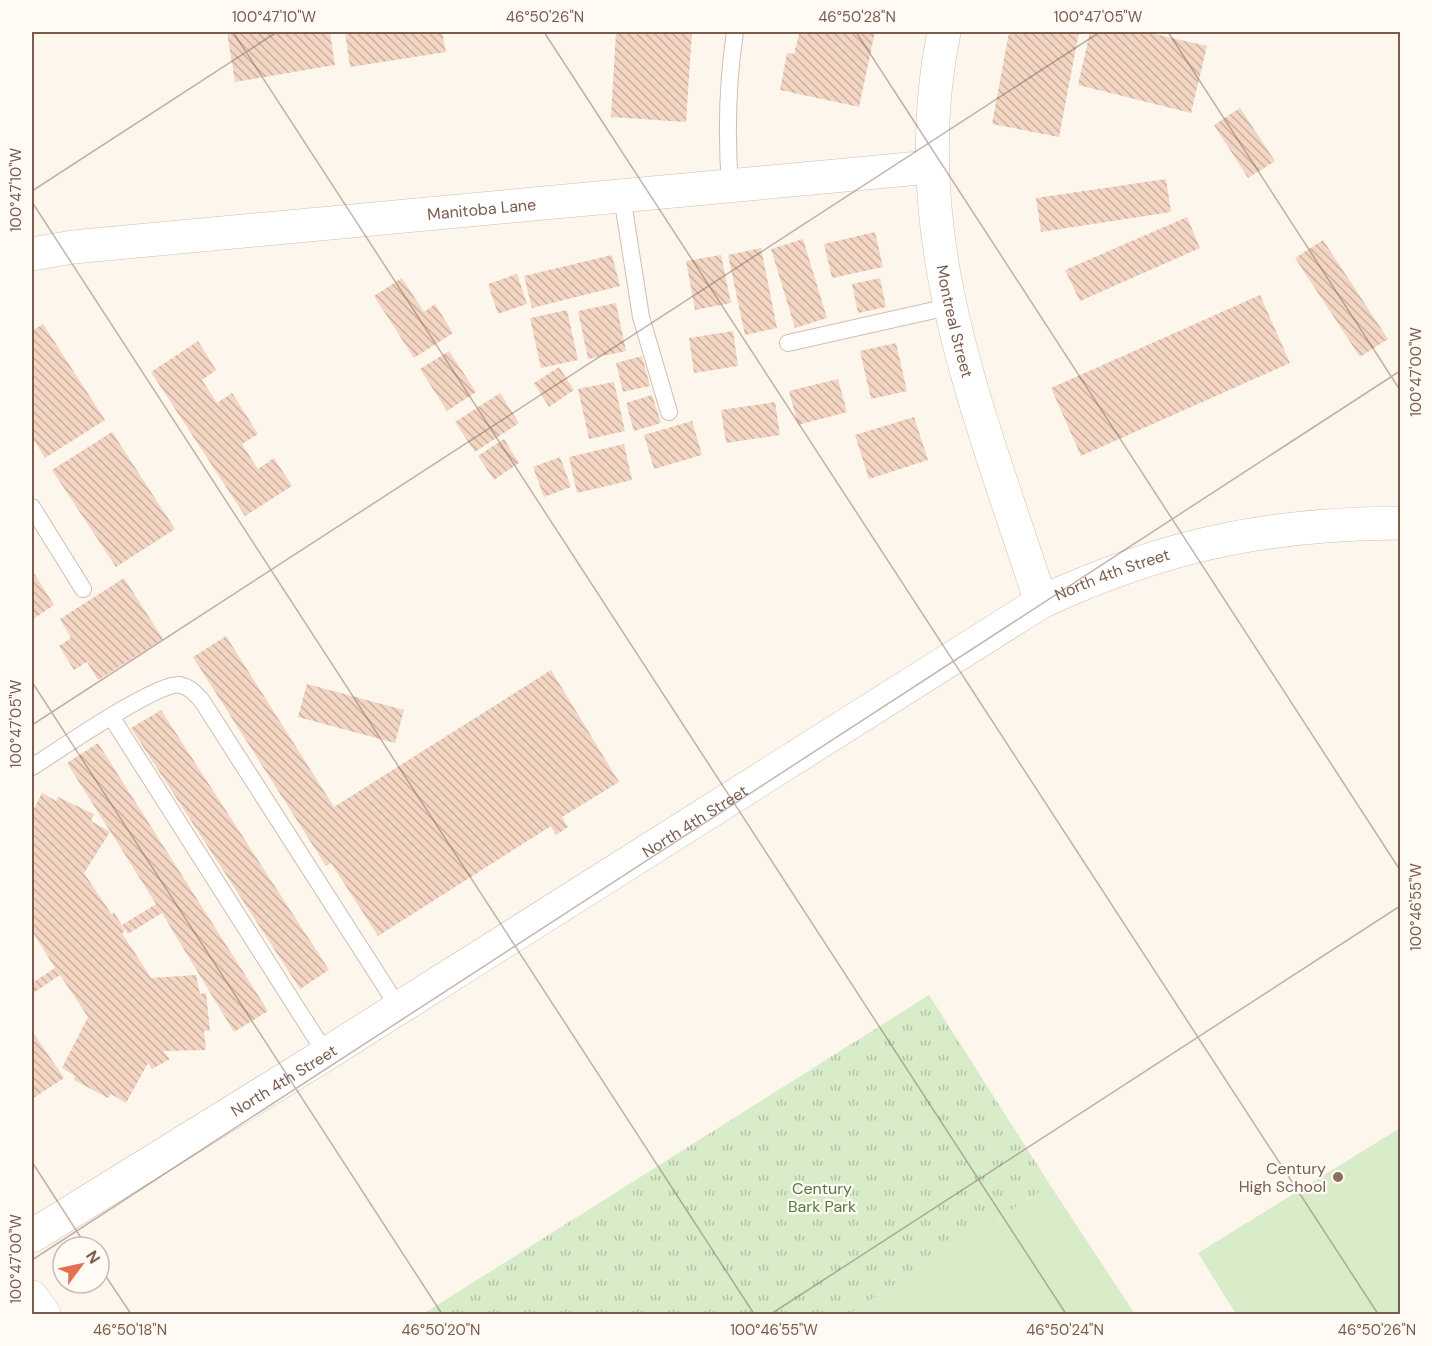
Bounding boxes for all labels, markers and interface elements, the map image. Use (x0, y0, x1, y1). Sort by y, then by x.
text: 100°47'10"W (232, 7, 317, 27)
text: 46°50'26"N (506, 7, 584, 27)
text: 46°50'28"N (818, 7, 896, 27)
text: 100°47'05"W (1054, 7, 1143, 27)
text: 100°47'10"W (6, 147, 26, 232)
street label: Manitoba Lane (426, 194, 537, 225)
street label: Montreal Street (932, 263, 978, 380)
text: 100°47'00"W (1406, 327, 1426, 417)
street label: North 4th Street (1051, 544, 1172, 606)
text: 100°47'05"W (6, 679, 26, 768)
street label: North 4th Street (638, 780, 752, 863)
text: 100°46'55"W (1406, 863, 1426, 951)
street label: North 4th Street (227, 1040, 341, 1121)
place label: Century High School (1239, 1158, 1326, 1197)
marker: Century High School (1331, 1170, 1345, 1184)
park label: Century Bark Park (788, 1178, 856, 1217)
text: 100°47'00"W (6, 1214, 26, 1304)
north arrow (51, 1235, 111, 1295)
text: N (81, 1246, 105, 1268)
text: 46°50'18"N (93, 1320, 167, 1340)
text: 46°50'20"N (402, 1320, 480, 1340)
text: 100°46'55"W (730, 1320, 818, 1340)
text: 46°50'24"N (1026, 1320, 1104, 1340)
text: 46°50'26"N (1338, 1320, 1416, 1340)

